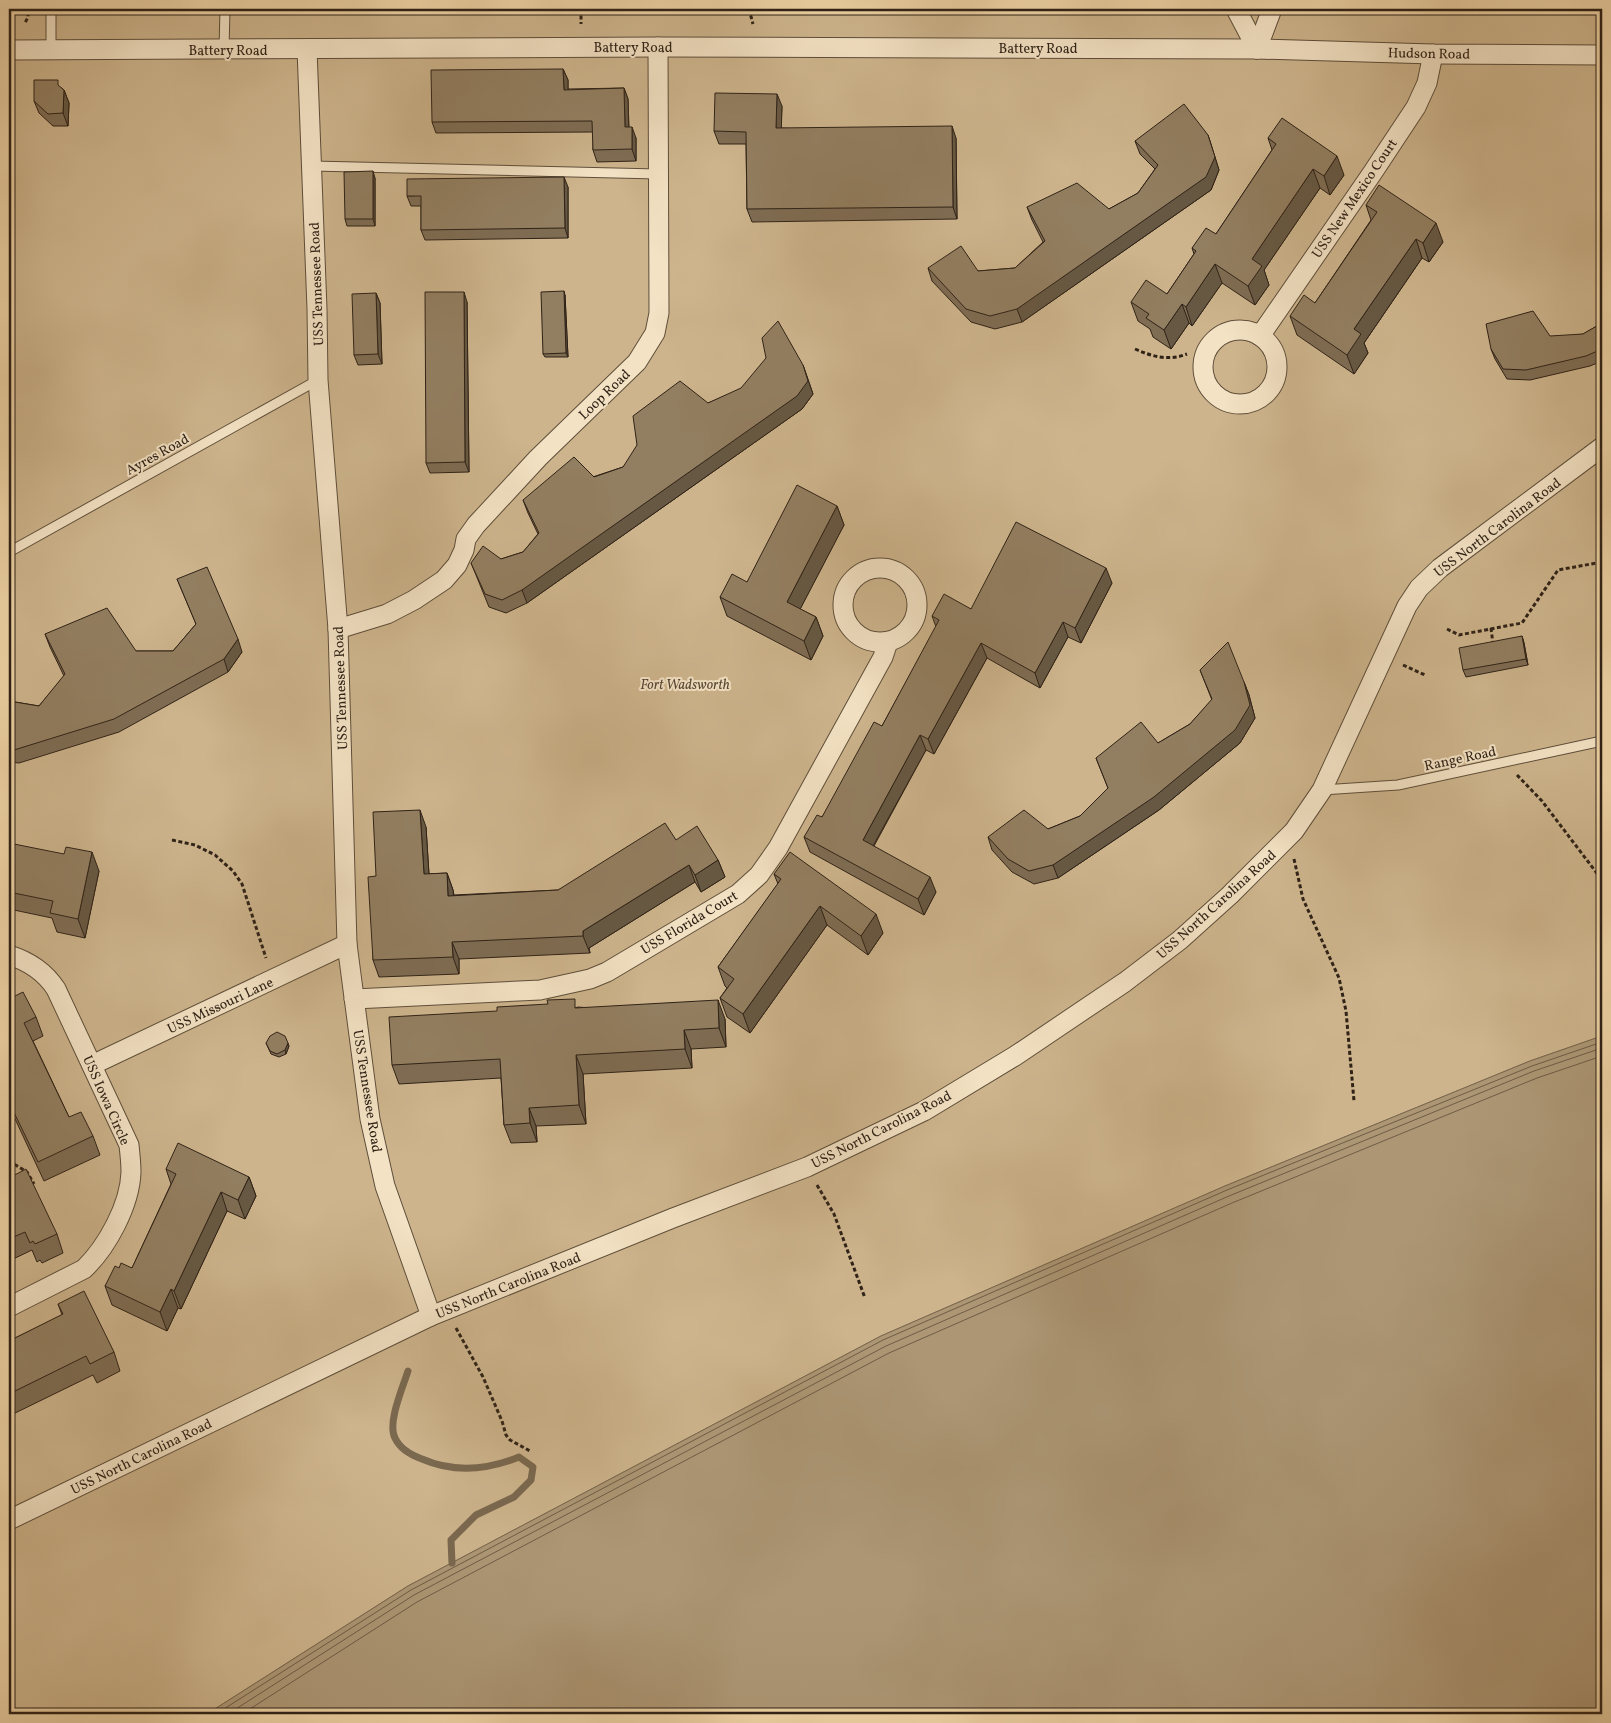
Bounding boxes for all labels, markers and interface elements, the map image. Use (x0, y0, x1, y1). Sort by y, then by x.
street label: Battery Road (593, 39, 673, 58)
street label: Battery Road (998, 40, 1078, 59)
street label: Battery Road (188, 42, 268, 61)
street label: Hudson Road (1388, 44, 1471, 65)
street label: USS New Mexico Court (1308, 135, 1402, 262)
street label: USS Tennessee Road (306, 221, 329, 346)
street label: Loop Road (575, 366, 635, 425)
street label: Ayres Road (123, 430, 193, 480)
street label: USS North Carolina Road (1430, 474, 1566, 582)
street label: USS Tennessee Road (330, 625, 353, 750)
park label: Fort Wadsworth (640, 676, 730, 695)
street label: Range Road (1423, 743, 1498, 776)
street label: USS North Carolina Road (1153, 846, 1281, 964)
street label: USS Florida Court (638, 887, 742, 960)
street label: USS Missouri Lane (165, 973, 277, 1039)
street label: USS Tennessee Road (347, 1028, 386, 1154)
street label: USS Iowa Circle (77, 1053, 134, 1149)
street label: USS North Carolina Road (808, 1087, 955, 1174)
street label: USS North Carolina Road (433, 1249, 584, 1324)
street label: USS North Carolina Road (68, 1415, 216, 1500)

